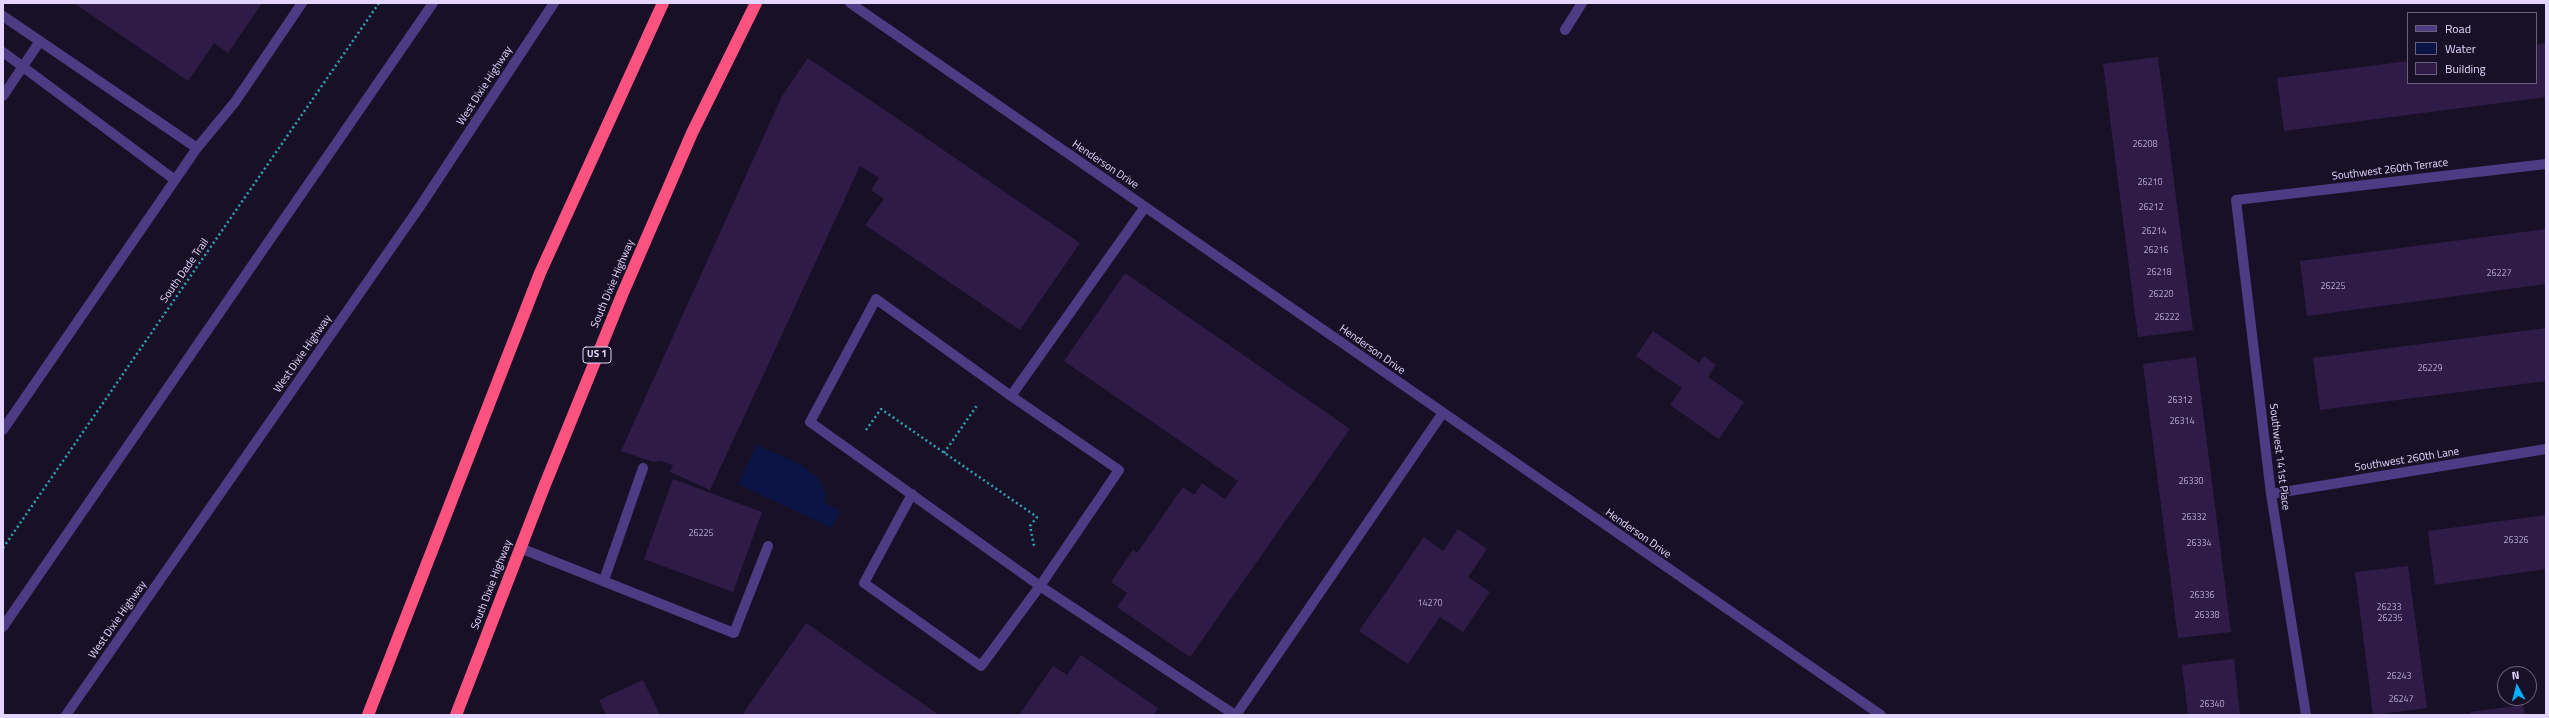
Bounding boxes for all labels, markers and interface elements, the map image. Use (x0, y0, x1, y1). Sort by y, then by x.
legend (2407, 12, 2537, 84)
text: Road (2445, 19, 2471, 38)
text: Water (2445, 39, 2476, 58)
street label: West Dixie Highway (454, 44, 516, 128)
text: Building (2445, 59, 2486, 78)
street label: Henderson Drive (1069, 138, 1141, 192)
house number: 26208 (2132, 140, 2158, 150)
street label: Southwest 260th Terrace (2331, 156, 2449, 184)
house number: 26210 (2137, 178, 2163, 188)
house number: 26212 (2138, 203, 2164, 213)
house number: 26214 (2141, 227, 2167, 237)
street label: South Dade Trail (158, 236, 212, 306)
street label: South Dixie Highway (588, 238, 638, 330)
house number: 26216 (2143, 246, 2169, 256)
house number: 26218 (2146, 268, 2172, 278)
house number: 26227 (2486, 269, 2512, 279)
house number: 26225 (2320, 282, 2346, 292)
house number: 26220 (2148, 290, 2174, 300)
street label: West Dixie Highway (271, 313, 335, 395)
house number: 26222 (2154, 313, 2180, 323)
street label: Henderson Drive (1337, 322, 1407, 378)
road number: US 1 (583, 347, 611, 363)
house number: 26229 (2417, 364, 2443, 374)
house number: 26312 (2167, 396, 2193, 406)
street label: Southwest 141st Place (2266, 403, 2292, 511)
house number: 26314 (2169, 417, 2195, 427)
street label: Southwest 260th Lane (2354, 445, 2460, 475)
house number: 26330 (2178, 477, 2204, 487)
street label: Henderson Drive (1603, 506, 1673, 562)
house number: 26332 (2181, 513, 2207, 523)
house number: 26225 (688, 529, 714, 539)
house number: 26326 (2503, 536, 2529, 546)
street label: South Dixie Highway (469, 538, 515, 632)
house number: 26334 (2186, 539, 2212, 549)
street label: West Dixie Highway (86, 579, 150, 661)
house number: 26336 (2189, 591, 2215, 601)
house number: 14270 (1417, 599, 1443, 609)
house number: 26233 (2376, 603, 2402, 613)
house number: 26338 (2194, 611, 2220, 621)
house number: 26235 (2377, 614, 2403, 624)
north arrow (2497, 666, 2537, 706)
text: N (2511, 667, 2520, 683)
house number: 26243 (2386, 672, 2412, 682)
house number: 26247 (2388, 695, 2414, 705)
house number: 26340 (2199, 700, 2225, 710)

